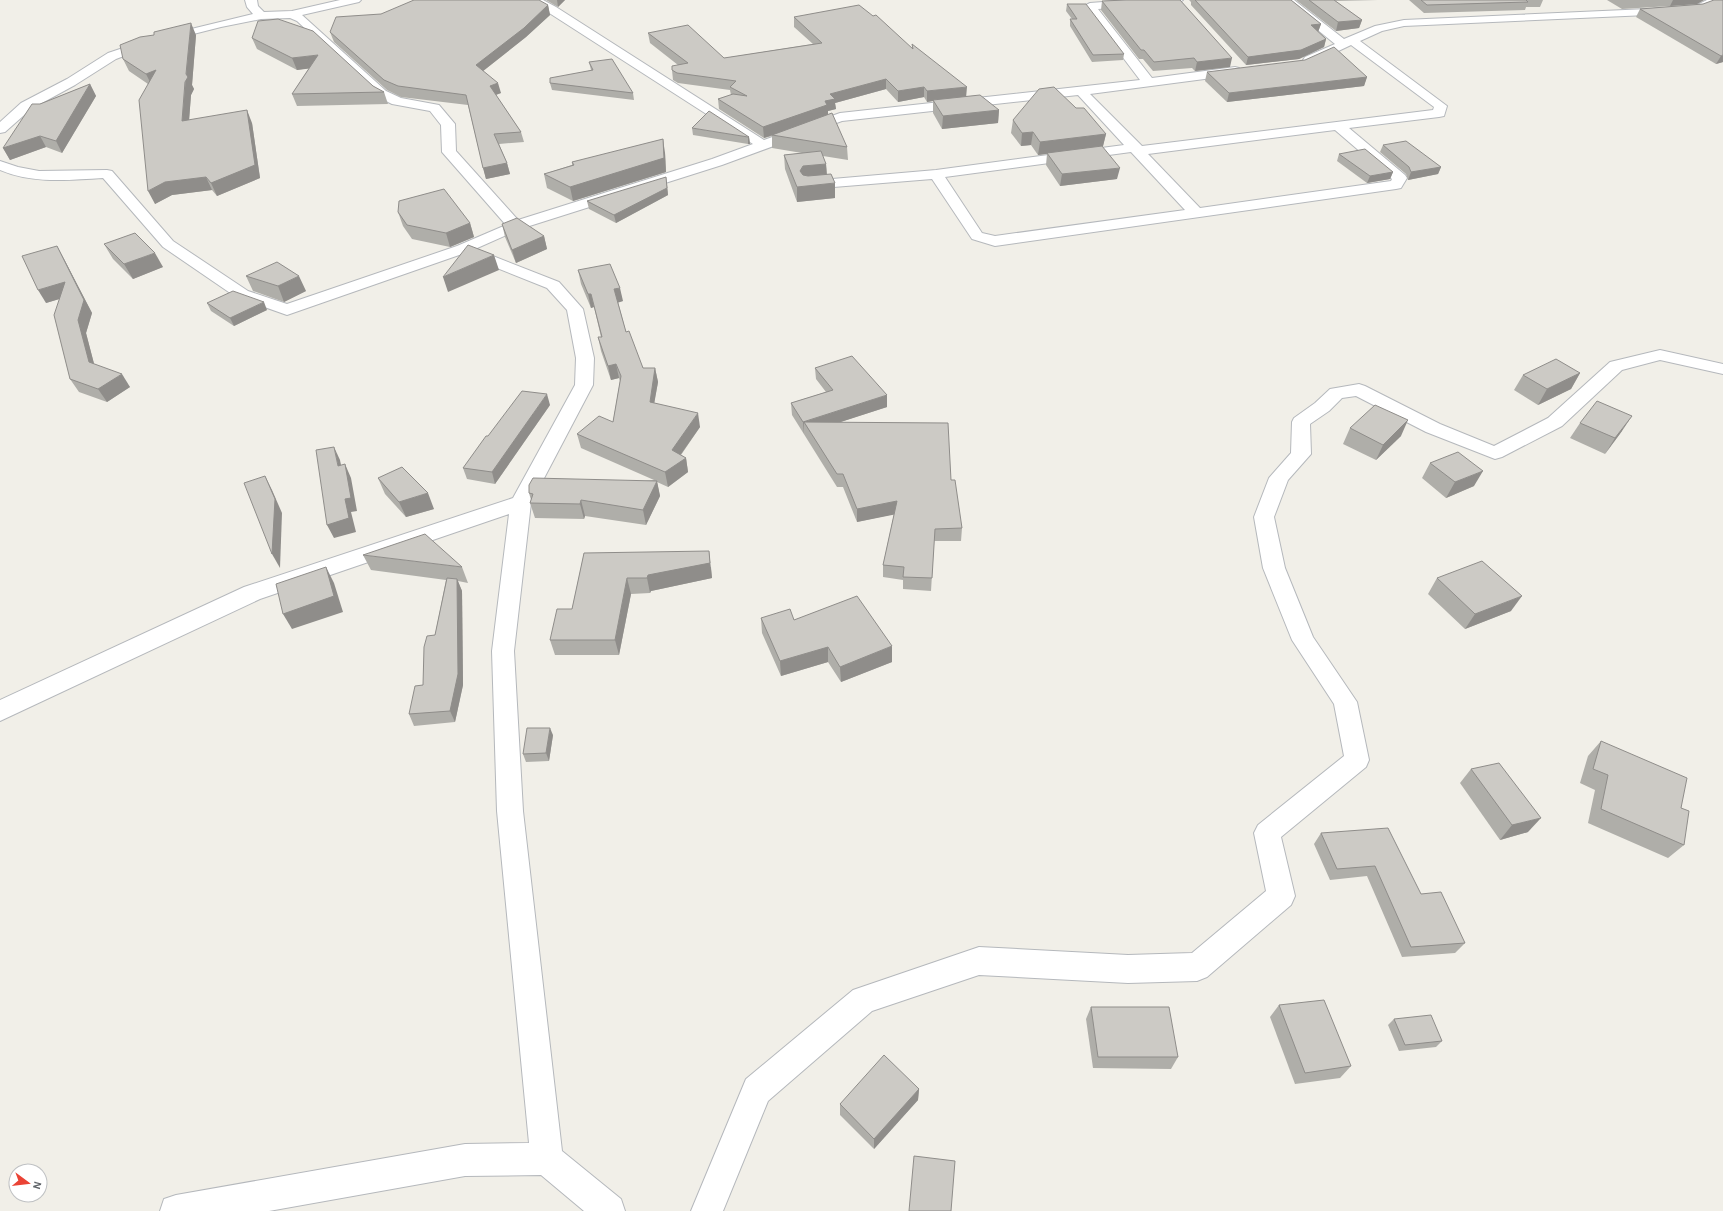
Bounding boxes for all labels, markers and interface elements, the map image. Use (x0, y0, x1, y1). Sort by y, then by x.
north arrow (8, 1163, 48, 1203)
text: N (31, 1180, 43, 1191)

